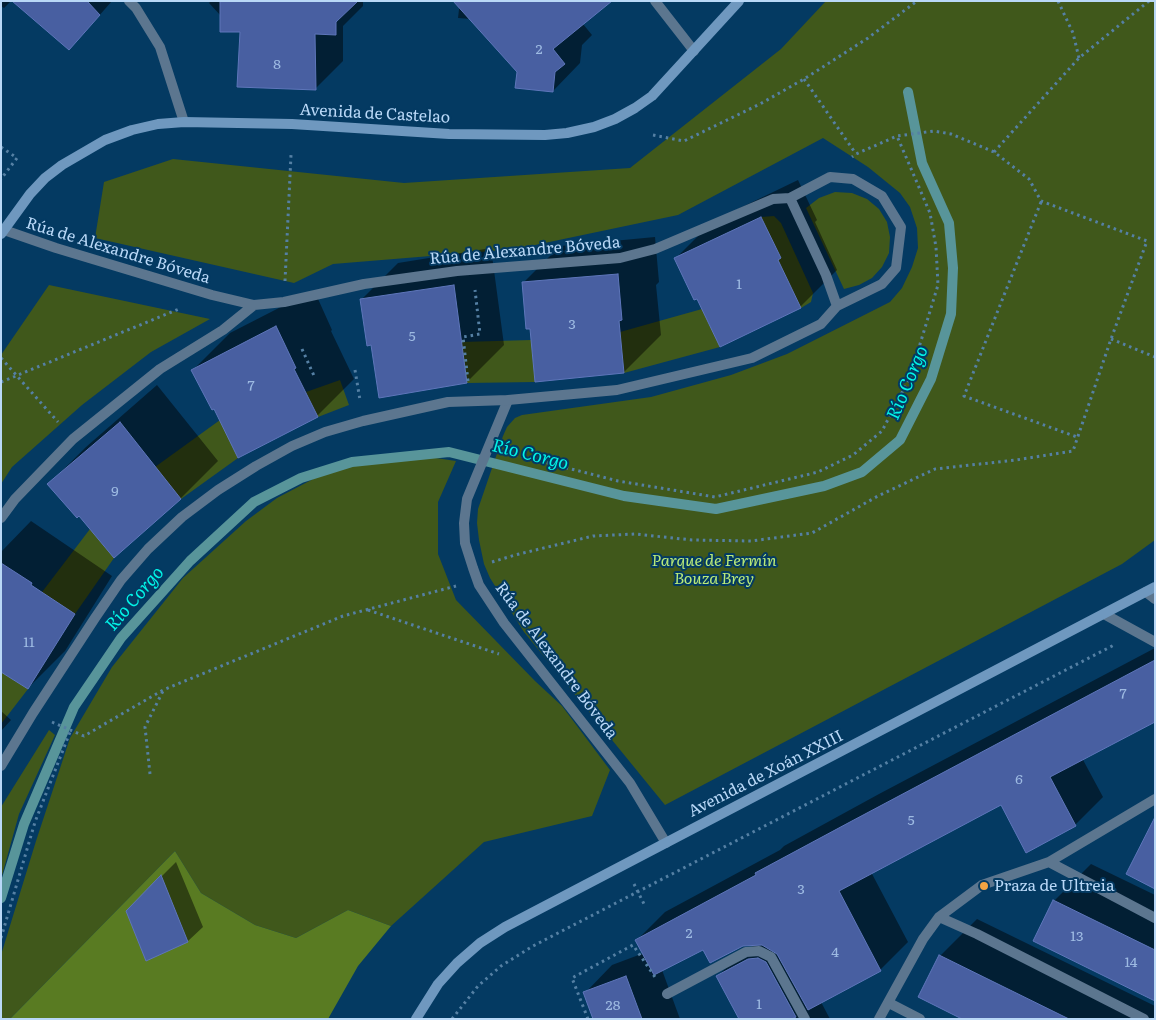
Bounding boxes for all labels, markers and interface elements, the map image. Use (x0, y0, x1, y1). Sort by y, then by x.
house number: 2 (535, 42, 543, 58)
house number: 8 (273, 57, 281, 73)
street label: Avenida de Castelao (299, 100, 451, 128)
street label: Rúa de Alexandre Bóveda (24, 214, 212, 288)
street label: Rúa de Alexandre Bóveda (429, 233, 621, 269)
house number: 1 (736, 277, 742, 293)
house number: 3 (568, 317, 576, 333)
house number: 5 (408, 329, 416, 345)
water label: Río Corgo (883, 343, 933, 423)
house number: 7 (247, 378, 255, 394)
water label: Río Corgo (490, 435, 570, 475)
house number: 9 (111, 484, 119, 500)
park label: Parque de Fermín Bouza Brey (651, 551, 777, 589)
water label: Río Corgo (101, 562, 169, 636)
street label: Rúa de Alexandre Bóveda (491, 579, 621, 743)
house number: 11 (23, 635, 35, 651)
house number: 7 (1119, 686, 1127, 702)
street label: Avenida de Xoán XXIII (685, 727, 847, 821)
house number: 6 (1015, 772, 1023, 788)
house number: 5 (907, 813, 915, 829)
place label: Praza de Ultreia (994, 876, 1115, 896)
marker: Praza de Ultreia (978, 880, 990, 892)
house number: 3 (797, 882, 805, 898)
house number: 2 (685, 926, 693, 942)
house number: 13 (1070, 929, 1084, 945)
house number: 4 (831, 945, 839, 961)
house number: 14 (1125, 955, 1137, 971)
house number: 1 (756, 997, 762, 1013)
house number: 28 (606, 998, 620, 1014)

